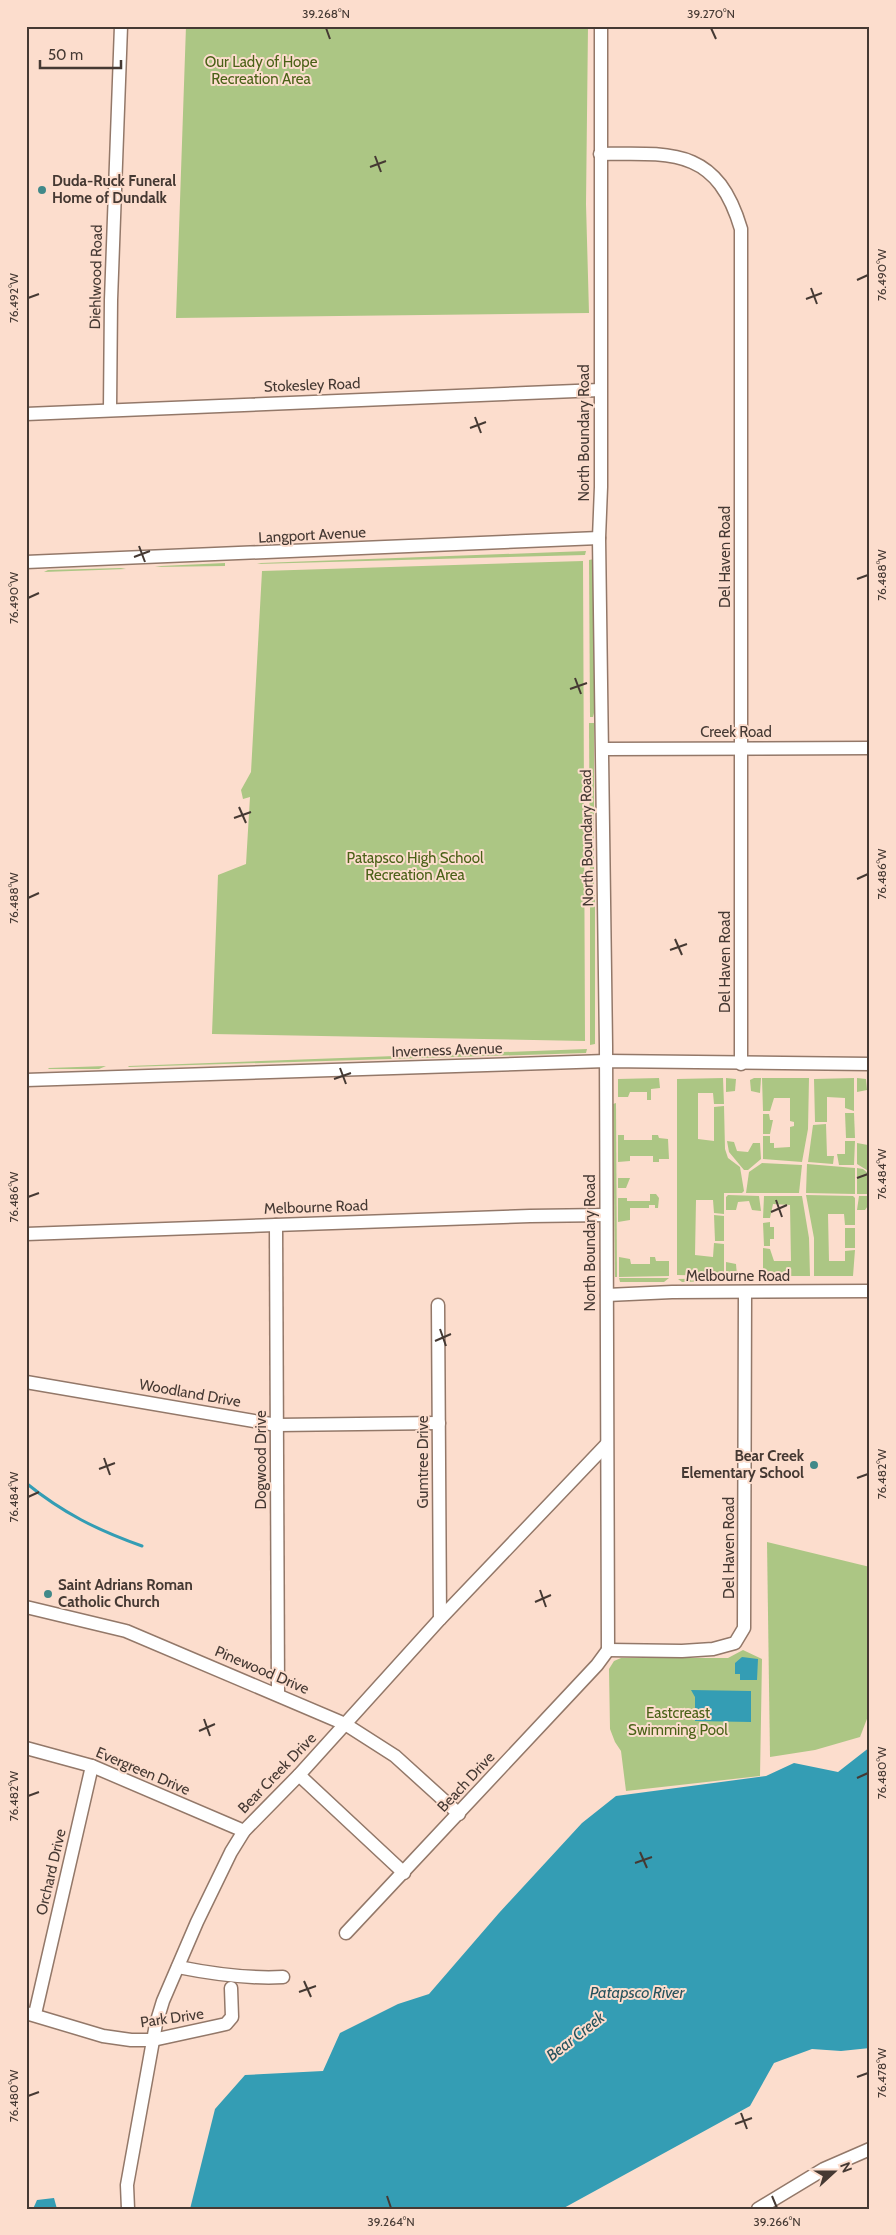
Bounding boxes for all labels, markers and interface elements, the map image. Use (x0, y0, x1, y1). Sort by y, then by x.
text: 39.268°N (302, 6, 350, 21)
text: 39.270°N (687, 6, 735, 21)
scale bar (40, 38, 121, 70)
text: 50 m (48, 46, 83, 64)
park label: Our Lady of Hope Recreation Area (205, 53, 318, 88)
place label: Duda-Ruck Funeral Home of Dundalk (52, 172, 176, 207)
marker: Duda-Ruck Funeral Home of Dundalk (36, 184, 48, 196)
street label: Diehlwood Road (86, 224, 106, 330)
text: 76.490°W (874, 248, 889, 301)
text: 76.492°W (6, 272, 21, 323)
street label: North Boundary Road (575, 364, 593, 502)
street label: Stokesley Road (263, 374, 361, 396)
street label: Del Haven Road (716, 506, 734, 608)
street label: Langport Avenue (258, 523, 367, 547)
text: 76.488°W (874, 549, 889, 601)
text: 76.490°W (6, 571, 21, 624)
street label: Creek Road (700, 723, 772, 741)
street label: North Boundary Road (577, 769, 597, 907)
text: 76.486°W (874, 848, 889, 899)
park label: Patapsco High School Recreation Area (347, 849, 484, 884)
text: 76.488°W (6, 872, 21, 924)
street label: Del Haven Road (716, 911, 734, 1013)
street label: Inverness Avenue (391, 1039, 503, 1061)
text: 76.484°W (874, 1148, 889, 1199)
text: 76.486°W (6, 1171, 21, 1222)
street label: North Boundary Road (581, 1174, 599, 1312)
street label: Melbourne Road (264, 1196, 368, 1218)
street label: Melbourne Road (686, 1267, 790, 1285)
street label: Woodland Drive (138, 1375, 243, 1411)
street label: Dogwood Drive (252, 1410, 270, 1510)
street label: Gumtree Drive (414, 1415, 432, 1508)
place label: Bear Creek Elementary School (681, 1447, 805, 1482)
text: 76.482°W (874, 1448, 889, 1499)
marker: Bear Creek Elementary School (808, 1459, 820, 1471)
text: 76.484°W (6, 1471, 21, 1522)
street label: Del Haven Road (720, 1497, 738, 1599)
place label: Saint Adrians Roman Catholic Church (58, 1576, 193, 1611)
marker: Saint Adrians Roman Catholic Church (42, 1588, 54, 1600)
street label: Pinewood Drive (212, 1642, 312, 1698)
park label: Eastcreast Swimming Pool (628, 1704, 728, 1739)
street label: Bear Creek Drive (234, 1729, 320, 1817)
street label: Evergreen Drive (93, 1743, 193, 1799)
text: 76.480°W (874, 1746, 889, 1799)
street label: Beach Drive (434, 1748, 499, 1816)
text: 76.482°W (6, 1770, 21, 1821)
street label: Orchard Drive (32, 1827, 70, 1917)
water label: Patapsco River (590, 1983, 685, 2002)
street label: Park Drive (139, 2005, 205, 2031)
water label: Bear Creek (542, 2007, 609, 2065)
text: 76.478°W (874, 2047, 889, 2098)
text: 76.480°W (6, 2069, 21, 2122)
north arrow (808, 2148, 858, 2198)
text: N (836, 2159, 856, 2175)
text: 39.264°N (367, 2214, 415, 2229)
text: 39.266°N (753, 2214, 801, 2229)

